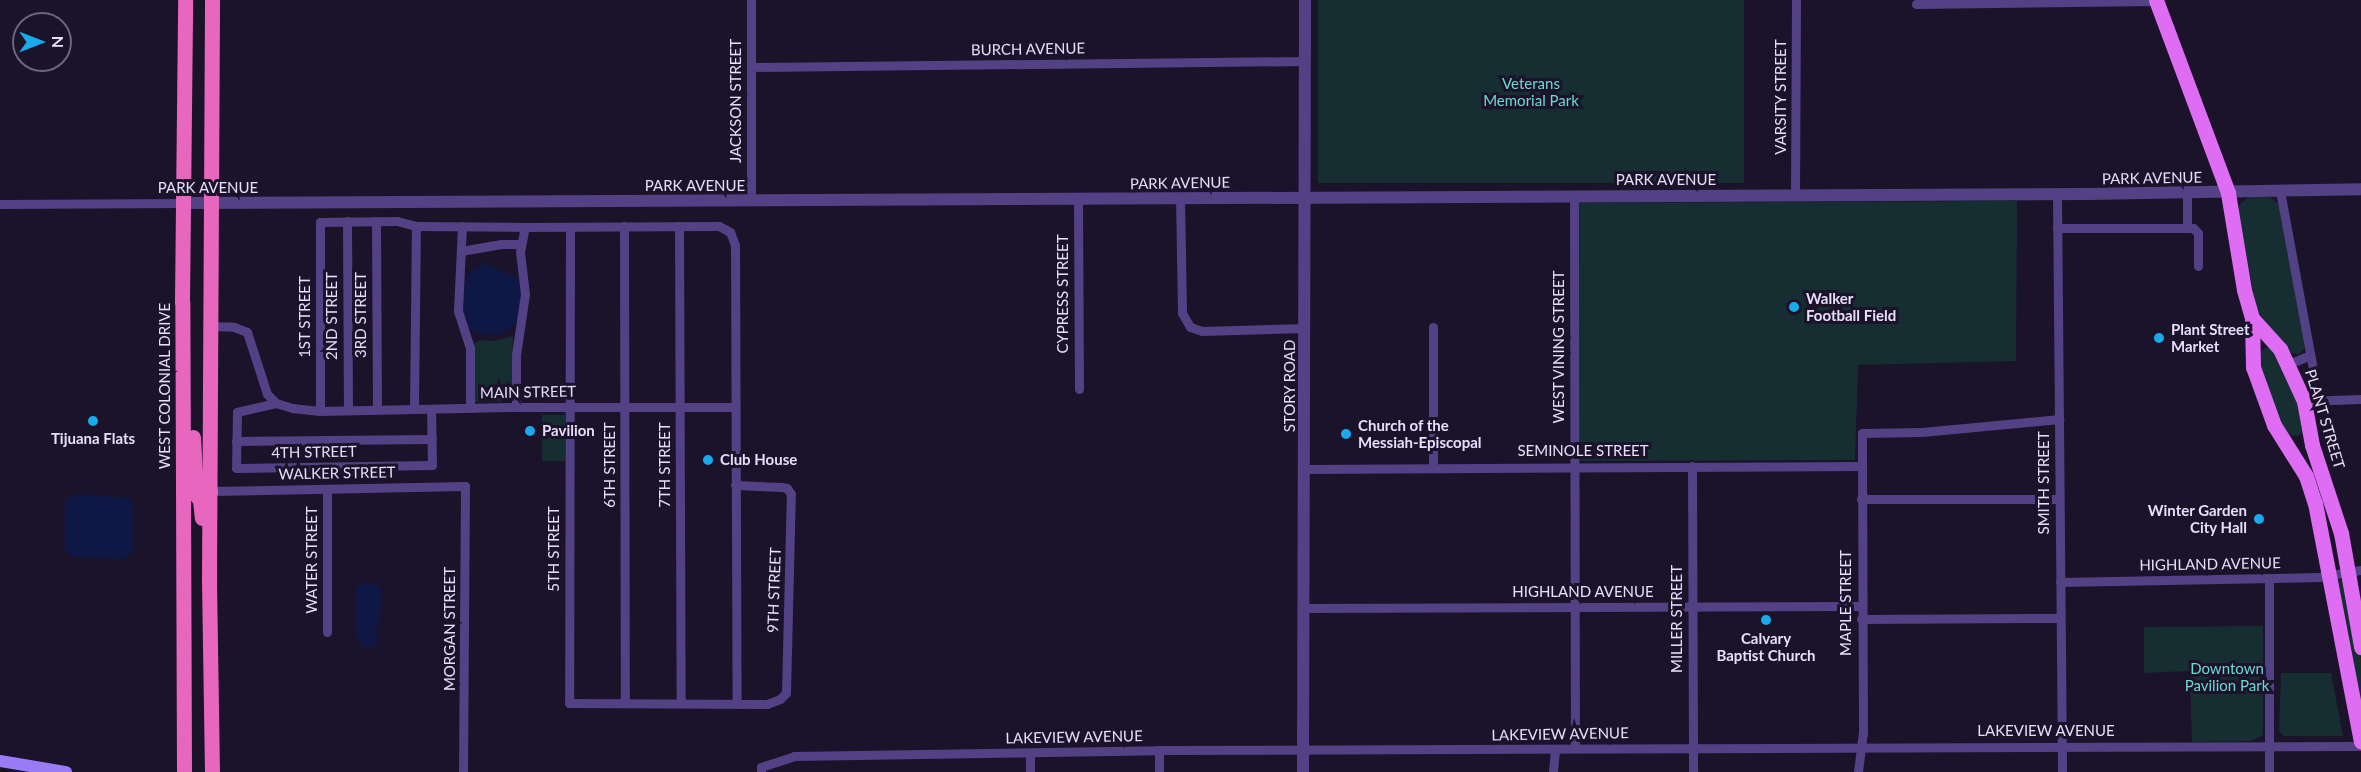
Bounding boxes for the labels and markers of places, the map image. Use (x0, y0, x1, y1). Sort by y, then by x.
place label: Walker Football Field (1806, 289, 1896, 324)
marker: Walker Football Field (1787, 300, 1801, 314)
place label: Plant Street Market (2171, 320, 2250, 355)
marker: Plant Street Market (2152, 331, 2166, 345)
marker: Tijuana Flats (86, 414, 100, 428)
place label: Church of the Messiah-Episcopal (1358, 416, 1482, 451)
place label: Pavilion (542, 422, 595, 440)
marker: Pavilion (523, 424, 537, 438)
marker: Church of the Messiah-Episcopal (1339, 427, 1353, 441)
place label: Tijuana Flats (51, 430, 135, 448)
place label: Club House (720, 451, 797, 469)
marker: Club House (701, 453, 715, 467)
place label: Winter Garden City Hall (2148, 501, 2247, 536)
marker: Winter Garden City Hall (2252, 512, 2266, 526)
marker: Calvary Baptist Church (1759, 613, 1773, 627)
place label: Calvary Baptist Church (1716, 629, 1816, 664)

